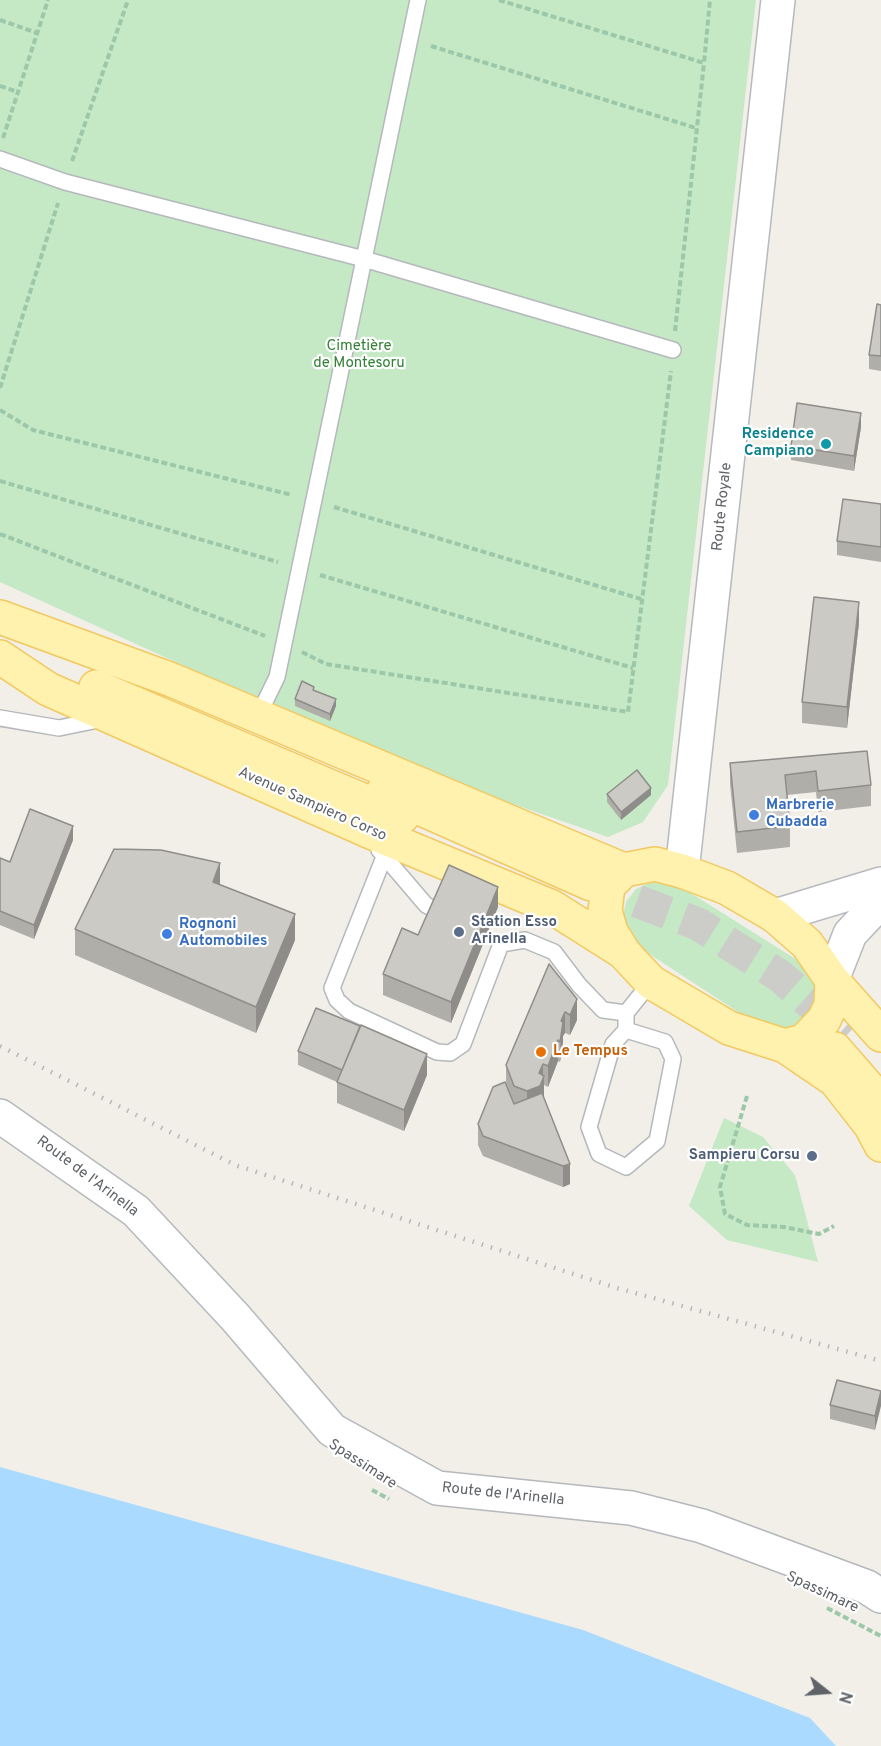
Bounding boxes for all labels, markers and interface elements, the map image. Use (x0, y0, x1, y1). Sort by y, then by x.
park label: Cimetière de Montesoru (313, 338, 405, 373)
place label: Residence Campiano (742, 426, 814, 461)
marker: Residence Campiano (819, 437, 833, 451)
street label: Route Royale (709, 462, 737, 552)
street label: Avenue Sampiero Corso (235, 764, 389, 846)
place label: Marbrerie Cubadda (766, 797, 834, 832)
marker: Marbrerie Cubadda (747, 808, 761, 822)
place label: Station Esso Arinella (471, 914, 557, 949)
place label: Rognoni Automobiles (179, 916, 267, 951)
marker: Station Esso Arinella (452, 925, 466, 939)
marker: Rognoni Automobiles (160, 927, 174, 941)
place label: Le Tempus (553, 1043, 628, 1061)
marker: Le Tempus (534, 1045, 548, 1059)
street label: Route de l'Arinella (32, 1133, 142, 1221)
place label: Sampieru Corsu (689, 1147, 800, 1165)
marker: Sampieru Corsu (805, 1149, 819, 1163)
street label: Spassimare (324, 1436, 400, 1494)
street label: Route de l'Arinella (441, 1480, 565, 1510)
street label: Spassimare (783, 1568, 861, 1618)
north arrow (797, 1662, 857, 1722)
text: N (833, 1689, 855, 1706)

